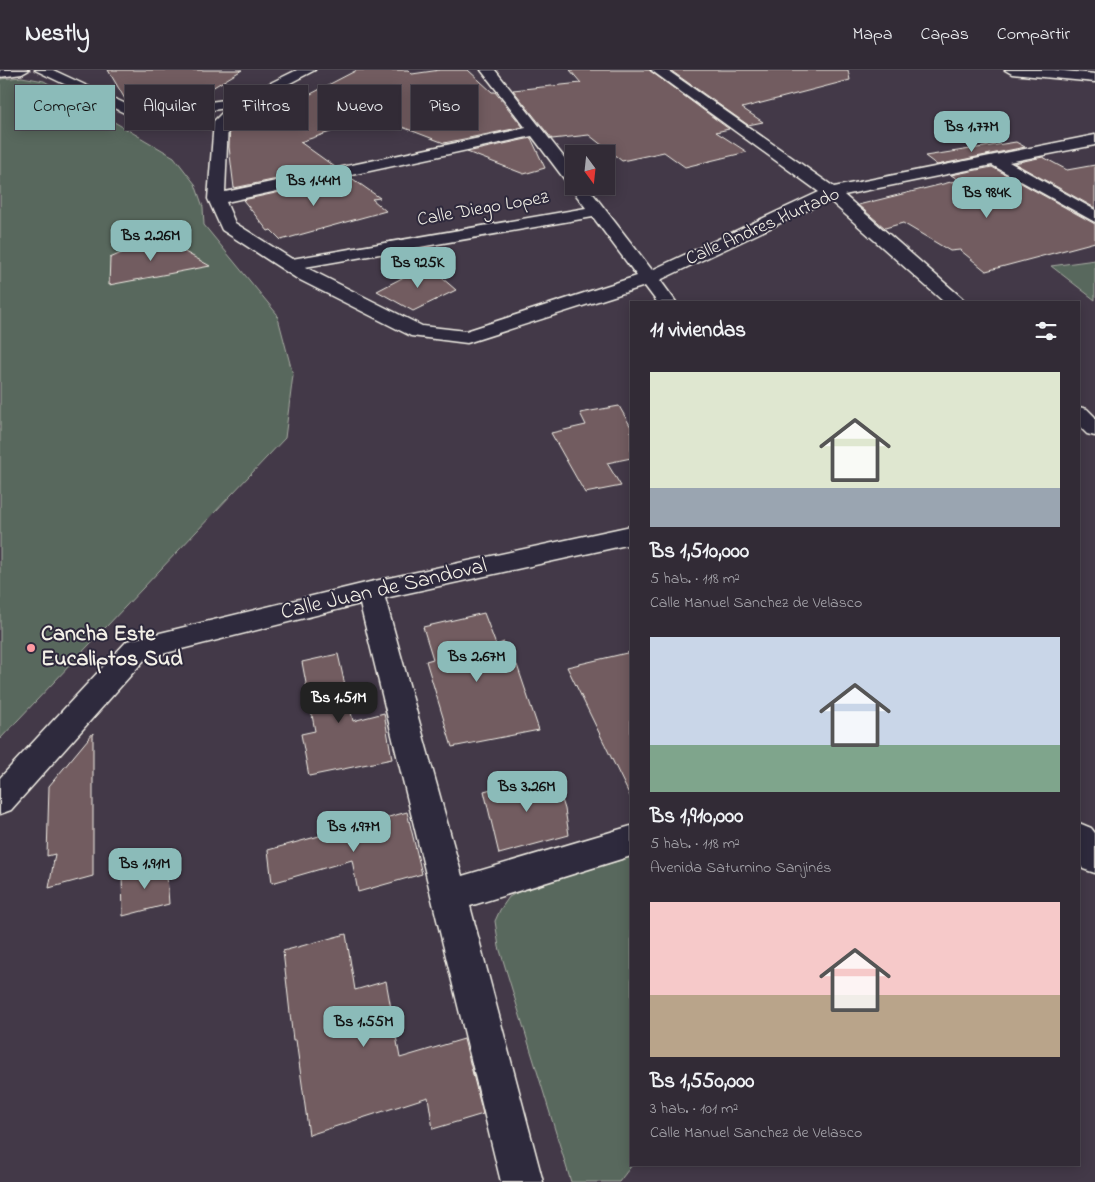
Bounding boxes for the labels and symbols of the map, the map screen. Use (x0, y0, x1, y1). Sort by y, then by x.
pin: Bs 1.77M (920, 111, 1024, 153)
north arrow (565, 145, 615, 195)
pin: Bs 1.44M (262, 164, 366, 207)
pin: Bs 984K (941, 176, 1033, 219)
street label: Calle Andres Hurtado (682, 181, 844, 273)
street label: Calle Diego Lopez (415, 184, 551, 236)
pin: Bs 2.26M (99, 220, 203, 262)
pin: Bs 925K (372, 246, 464, 289)
street label: Calle Juan de Sandoval (278, 551, 490, 629)
place label: Cancha Este Eucaliptos Sud (41, 619, 183, 676)
pin: Bs 2.67M (425, 640, 529, 683)
marker: Cancha Este Eucaliptos Sud (25, 642, 37, 654)
pin: Bs 1.51M (287, 682, 391, 724)
pin: Bs 3.26M (475, 770, 579, 813)
pin: Bs 1.97M (302, 810, 406, 853)
pin: Bs 1.91M (93, 848, 197, 890)
pin: Bs 1.55M (312, 1006, 416, 1048)

